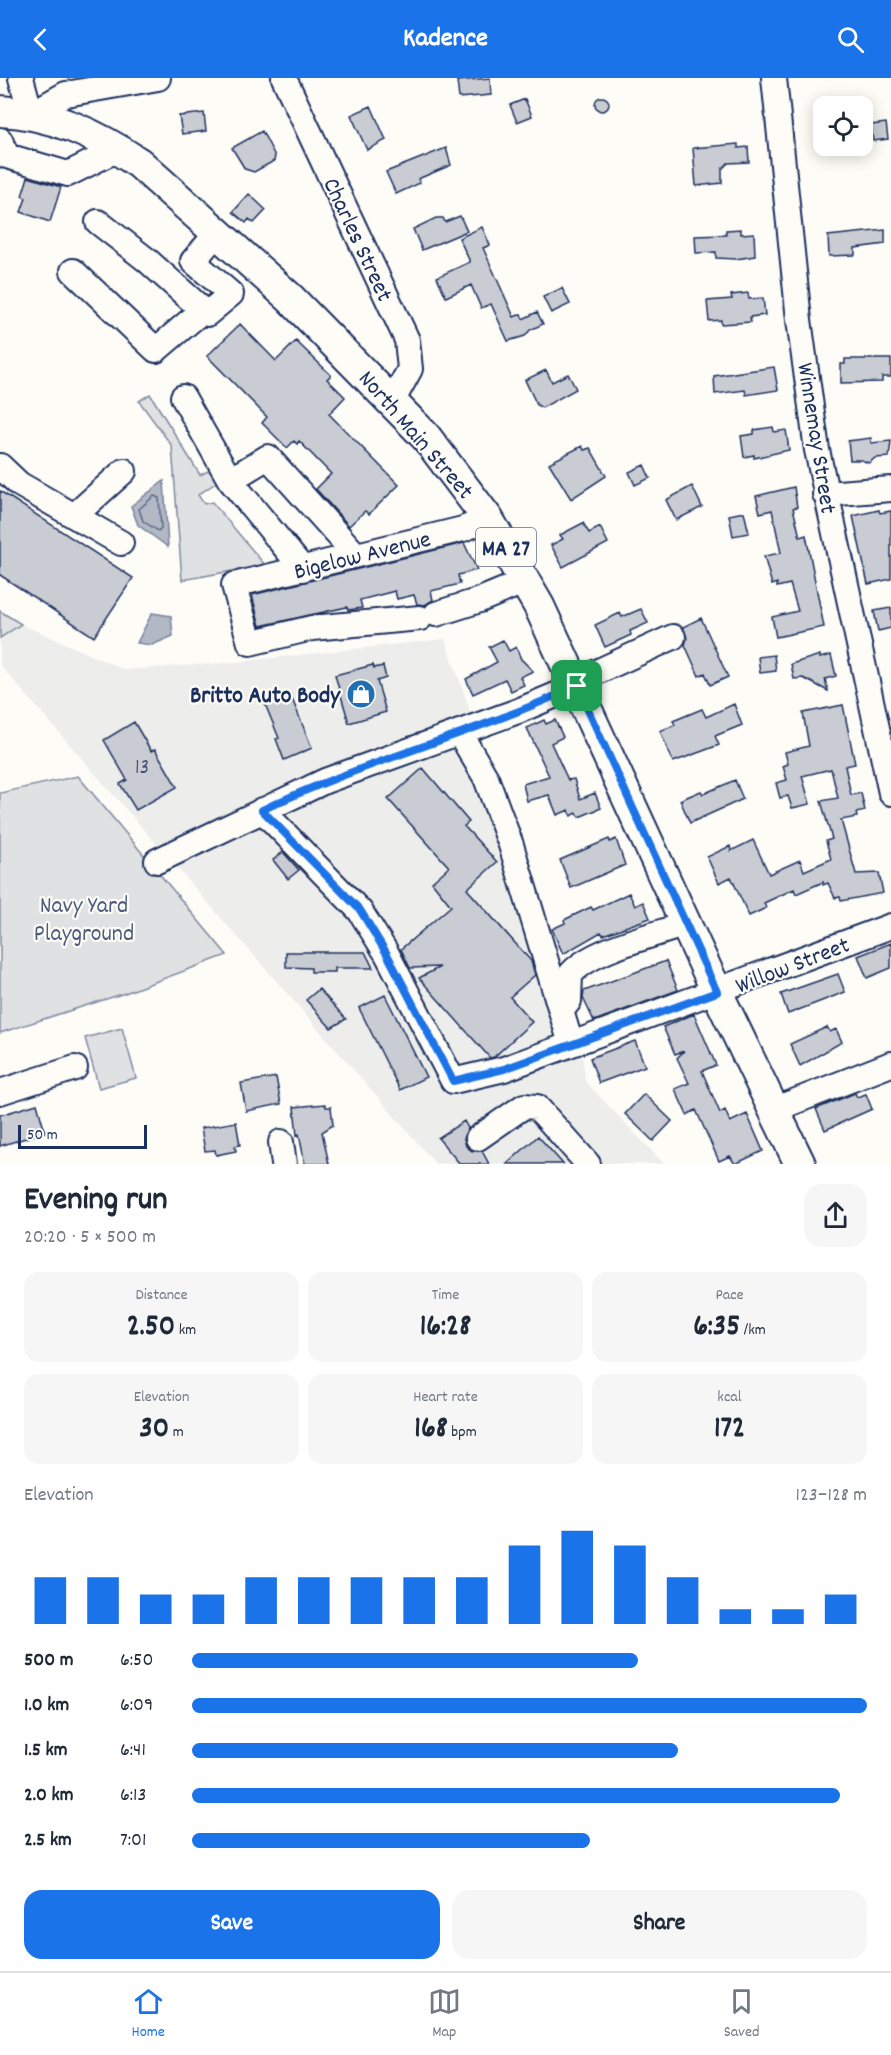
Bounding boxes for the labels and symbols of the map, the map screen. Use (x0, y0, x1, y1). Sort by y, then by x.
street label: Charles Street (313, 173, 400, 308)
street label: Winnemay Street (786, 361, 844, 516)
street label: North Main Street (349, 364, 481, 508)
street label: Bigelow Avenue (291, 523, 435, 590)
road number: MA 27 (476, 528, 536, 566)
pin (551, 660, 602, 711)
shop icon: Britto Auto Body (345, 678, 377, 710)
place label: Britto Auto Body (190, 680, 341, 714)
house number: 13 (135, 754, 149, 784)
park label: Navy Yard Playground (34, 890, 134, 952)
street label: Willow Street (731, 929, 855, 1004)
scale bar (18, 1122, 147, 1150)

